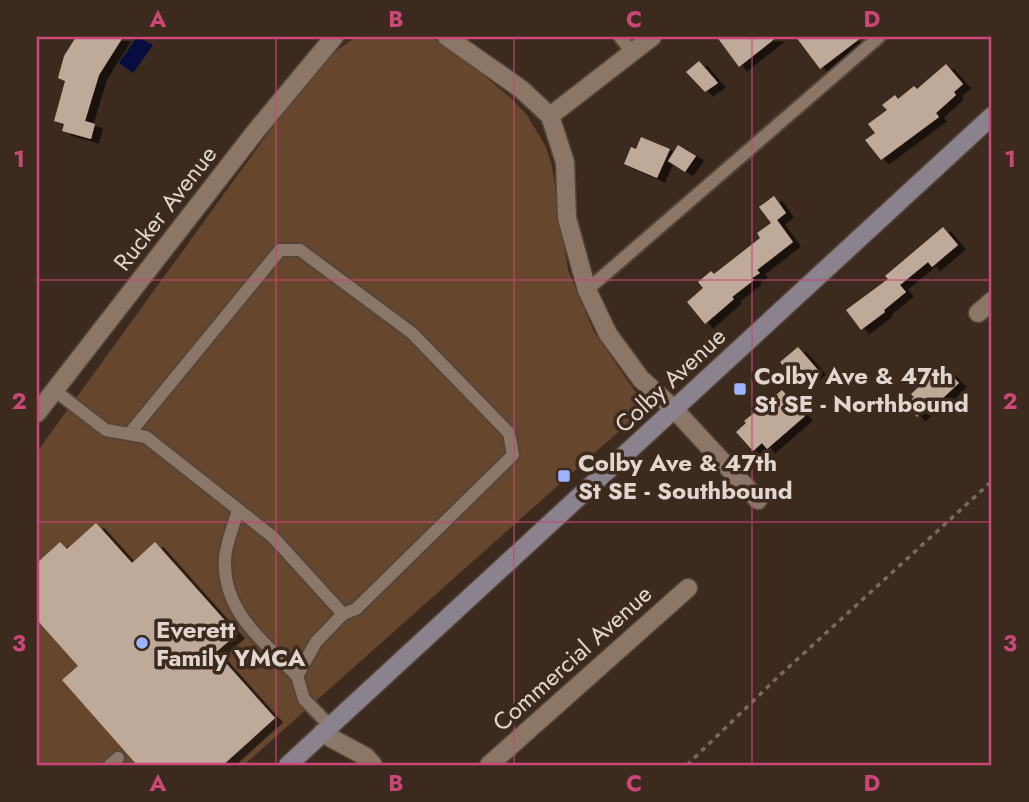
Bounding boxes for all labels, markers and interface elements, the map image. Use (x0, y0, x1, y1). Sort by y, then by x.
text: A (149, 2, 167, 36)
text: B (388, 2, 404, 36)
text: C (626, 2, 642, 36)
text: D (864, 2, 881, 36)
street label: Rucker Avenue (105, 138, 225, 278)
text: 1 (13, 142, 25, 176)
text: 1 (1004, 142, 1016, 176)
street label: Colby Avenue (607, 319, 733, 441)
place label: Colby Ave & 47th St SE - Northbound (754, 358, 969, 421)
marker: Colby Ave & 47th St SE - Northbound (732, 381, 748, 397)
text: 2 (11, 384, 27, 418)
text: 2 (1002, 384, 1018, 418)
place label: Colby Ave & 47th St SE - Southbound (578, 445, 793, 508)
marker: Colby Ave & 47th St SE - Southbound (556, 468, 572, 484)
street label: Commercial Avenue (485, 577, 659, 739)
place label: Everett Family YMCA (156, 612, 306, 675)
text: 3 (12, 626, 26, 660)
text: 3 (1003, 626, 1017, 660)
marker: Everett Family YMCA (134, 635, 150, 651)
text: A (149, 766, 167, 800)
text: B (388, 766, 404, 800)
text: C (626, 766, 642, 800)
text: D (864, 766, 881, 800)

